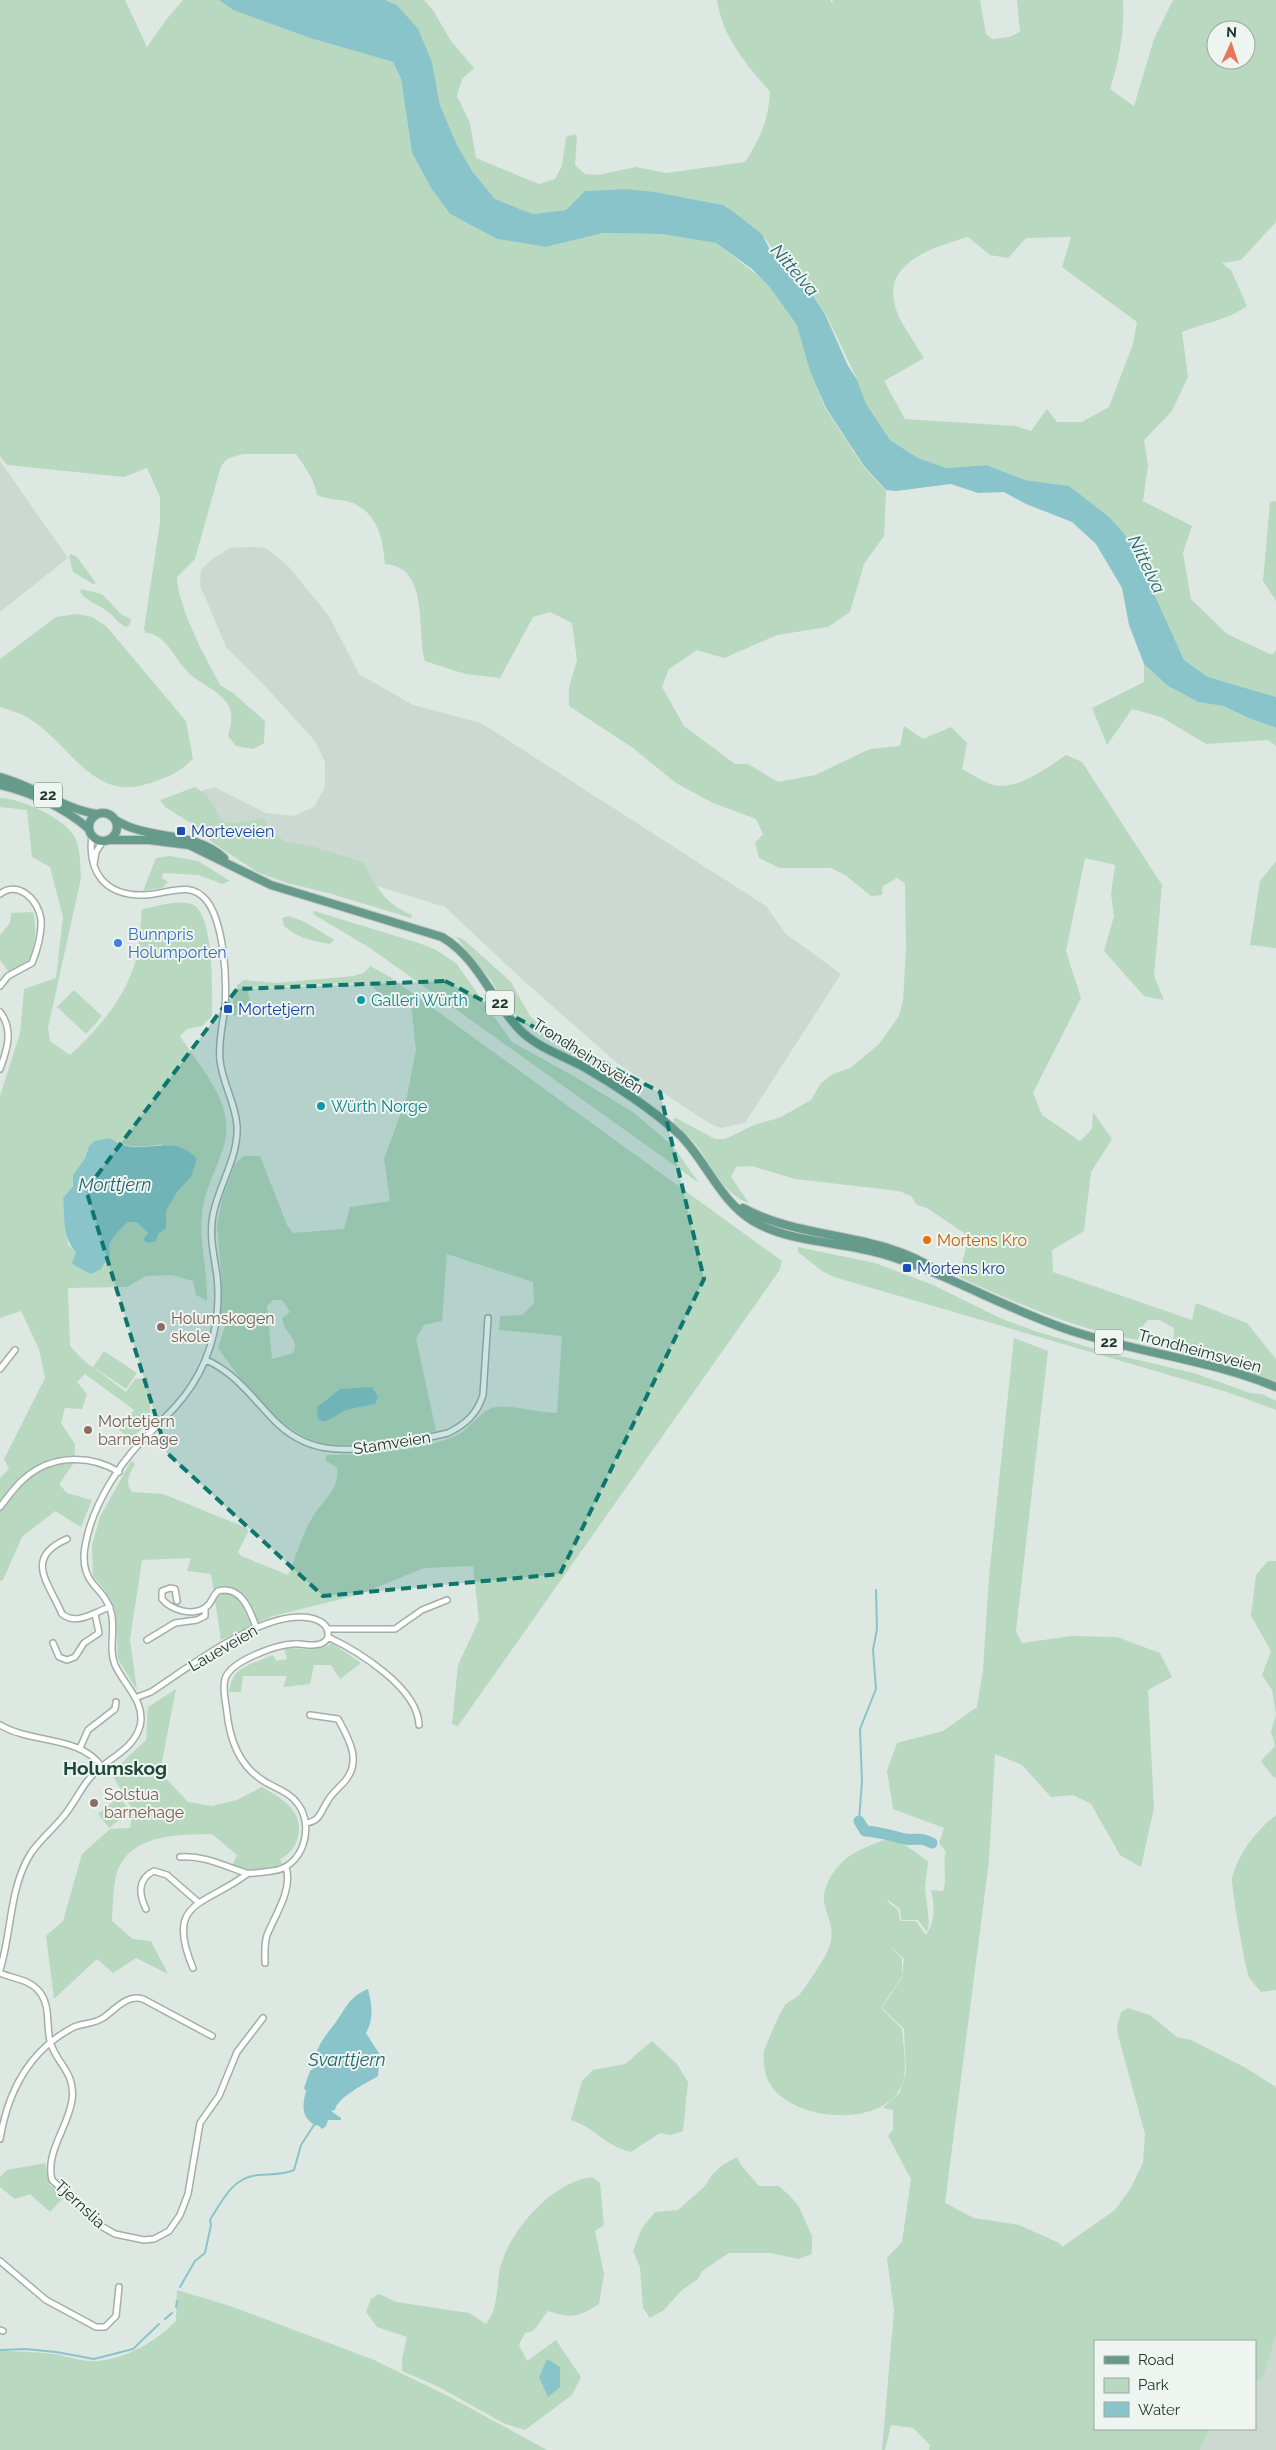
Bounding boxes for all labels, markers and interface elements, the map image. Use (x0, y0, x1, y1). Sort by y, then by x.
north arrow (1206, 20, 1256, 70)
text: N (1226, 24, 1237, 40)
water label: Nittelva (767, 240, 823, 300)
water label: Nittelva (1124, 532, 1170, 597)
road number: 22 (34, 782, 62, 808)
place label: Morteveien (191, 822, 274, 841)
marker: Morteveien (175, 825, 187, 837)
place label: Bunnpris Holumporten (128, 925, 227, 962)
marker: Bunnpris Holumporten (112, 937, 124, 949)
road number: 22 (486, 990, 514, 1016)
place label: Galleri Würth (371, 991, 468, 1010)
marker: Galleri Würth (355, 994, 367, 1006)
place label: Mortetjern (238, 1000, 315, 1019)
marker: Mortetjern (222, 1003, 234, 1015)
street label: Trondheimsveien (529, 1014, 647, 1098)
place label: Würth Norge (331, 1097, 427, 1116)
marker: Würth Norge (315, 1100, 327, 1112)
water label: Morttjern (79, 1174, 151, 1195)
place label: Mortens Kro (937, 1231, 1027, 1250)
marker: Mortens Kro (921, 1234, 933, 1246)
place label: Mortens kro (917, 1259, 1005, 1278)
marker: Mortens kro (901, 1262, 913, 1274)
place label: Holumskogen skole (171, 1309, 275, 1346)
marker: Holumskogen skole (155, 1321, 167, 1333)
street label: Trondheimsveien (1136, 1325, 1264, 1377)
road number: 22 (1095, 1330, 1123, 1354)
place label: Mortetjern barnehage (98, 1412, 178, 1449)
marker: Mortetjern barnehage (82, 1424, 94, 1436)
street label: Stamveien (352, 1428, 432, 1458)
street label: Laueveien (185, 1621, 261, 1675)
district label: Holumskog (63, 1757, 167, 1779)
place label: Solstua barnehage (104, 1785, 184, 1822)
marker: Solstua barnehage (88, 1797, 100, 1809)
water label: Svarttjern (307, 2049, 386, 2070)
street label: Tjernslia (51, 2176, 109, 2232)
legend (1094, 2340, 1256, 2430)
text: Road (1138, 2351, 1174, 2369)
text: Park (1138, 2376, 1169, 2394)
text: Water (1138, 2401, 1181, 2419)

